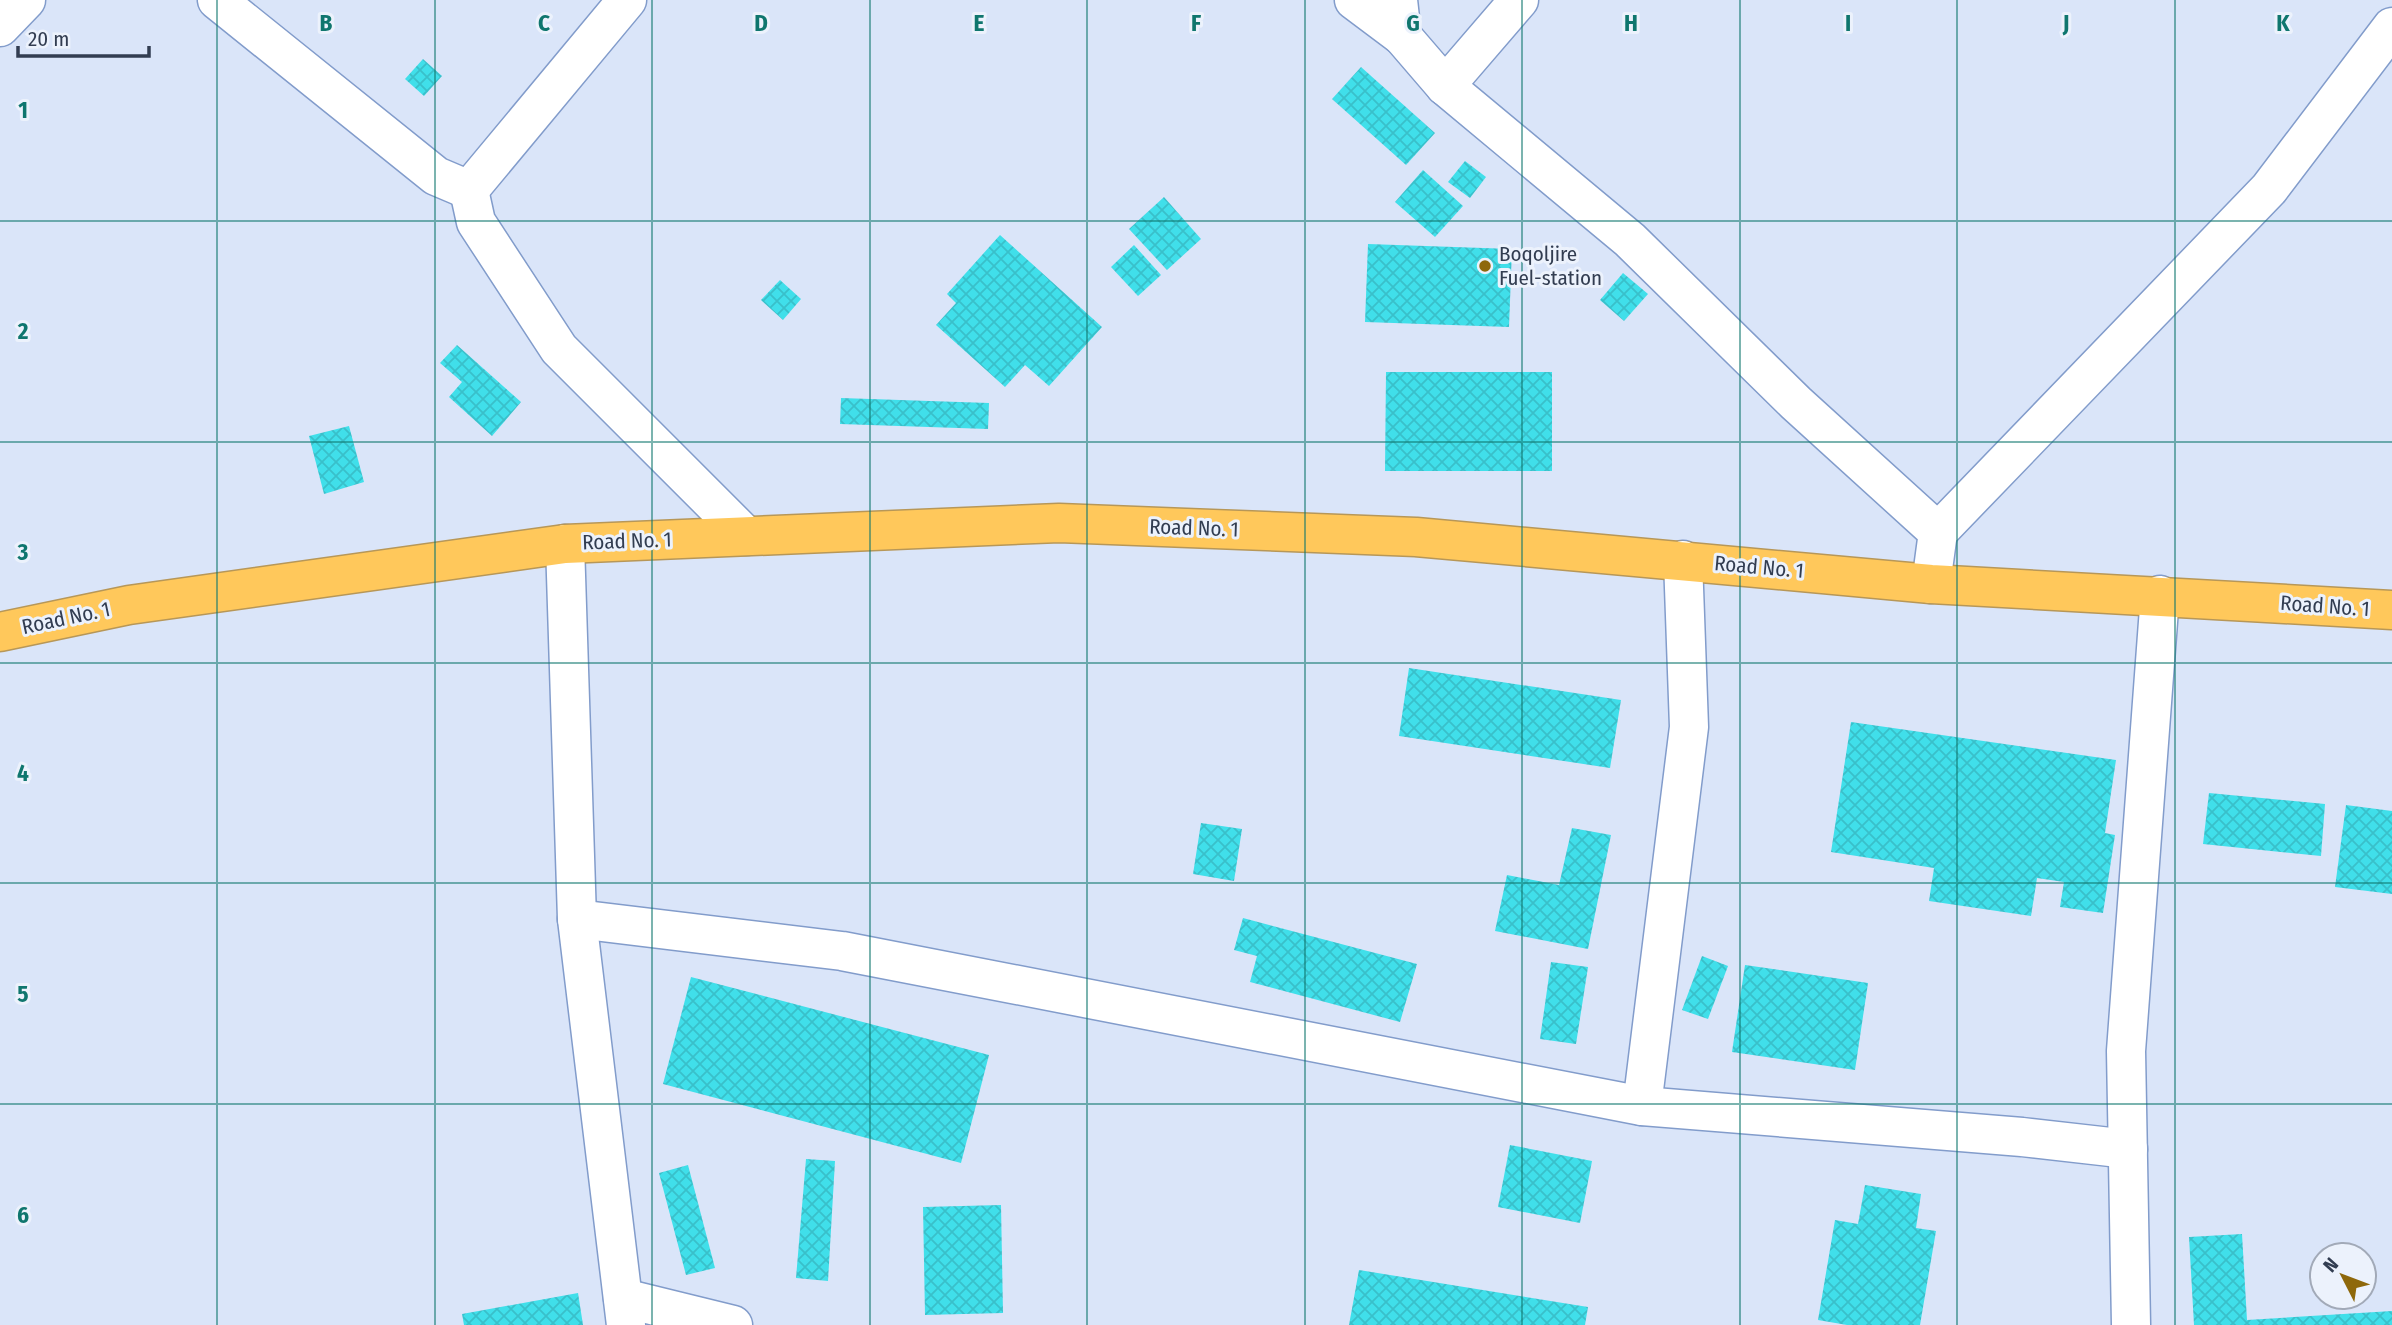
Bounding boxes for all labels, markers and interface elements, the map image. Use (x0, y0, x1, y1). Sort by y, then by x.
text: B (320, 9, 333, 37)
text: C (538, 9, 550, 37)
text: D (754, 9, 768, 37)
text: E (974, 9, 985, 37)
text: F (1191, 9, 1201, 37)
text: G (1406, 9, 1420, 37)
text: H (1624, 9, 1638, 37)
text: I (1845, 9, 1851, 37)
text: J (2062, 9, 2069, 37)
text: K (2276, 9, 2290, 37)
scale bar (18, 14, 149, 58)
text: 20 m (28, 26, 69, 52)
text: 1 (18, 96, 28, 124)
place label: Boqoljire Fuel-station (1499, 241, 1602, 291)
marker: Boqoljire Fuel-station (1477, 258, 1493, 274)
text: 2 (17, 317, 29, 345)
street label: Road No. 1 (1149, 513, 1239, 543)
street label: Road No. 1 (582, 526, 672, 556)
text: 3 (17, 538, 29, 566)
street label: Road No. 1 (1713, 550, 1805, 584)
street label: Road No. 1 (2279, 590, 2371, 622)
street label: Road No. 1 (19, 596, 113, 640)
text: 4 (17, 759, 29, 787)
text: 5 (17, 980, 29, 1008)
text: 6 (17, 1201, 29, 1229)
north arrow (2308, 1241, 2378, 1311)
text: N (2318, 1253, 2343, 1277)

